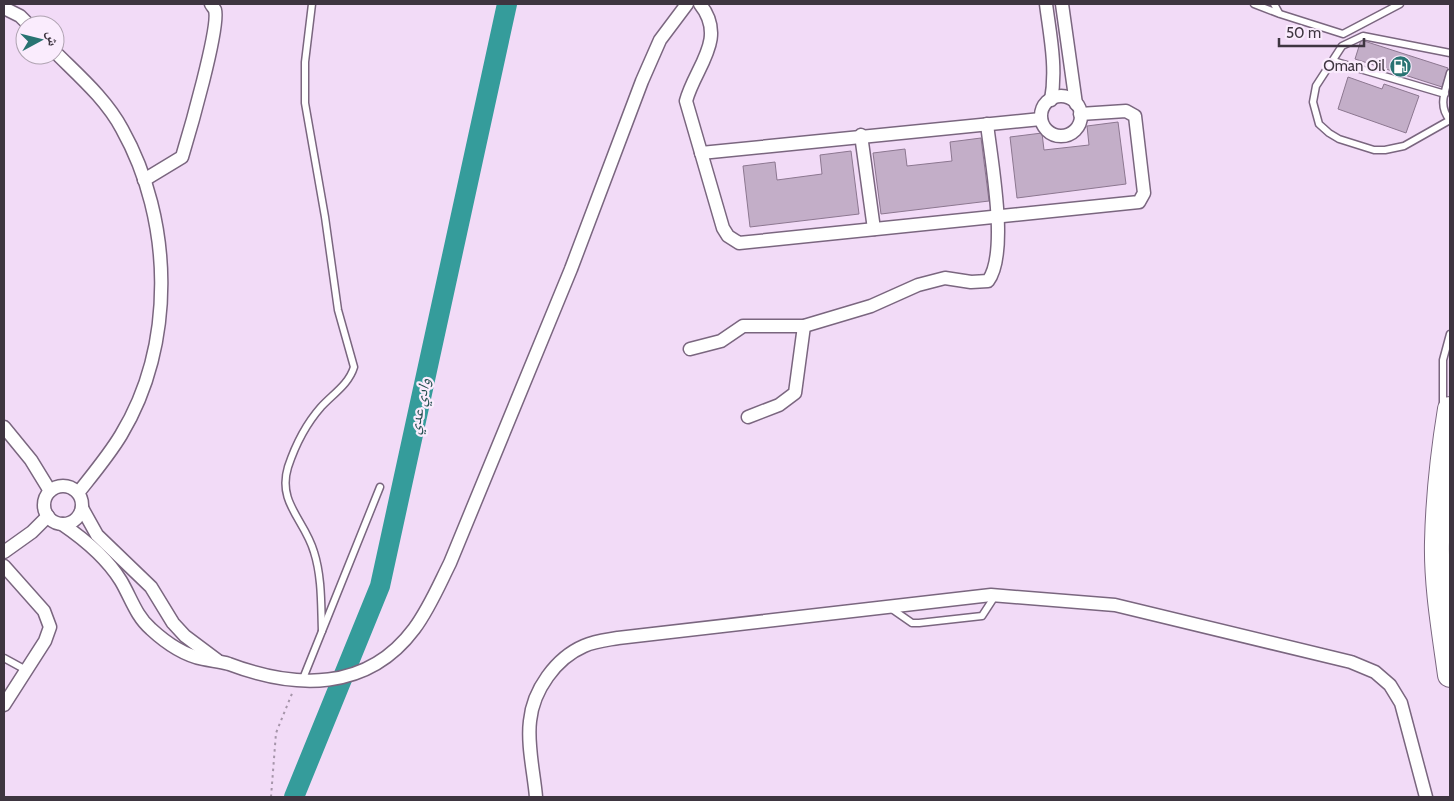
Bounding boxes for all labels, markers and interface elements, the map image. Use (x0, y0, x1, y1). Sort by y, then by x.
north arrow (15, 15, 65, 65)
scale bar (1279, 15, 1364, 47)
text: 50 m (1286, 24, 1321, 42)
text: ش (43, 30, 63, 47)
fuel station icon: Oman Oil (1389, 54, 1413, 78)
place label: Oman Oil (1323, 57, 1385, 75)
water label: وادي عدي (404, 376, 437, 436)

